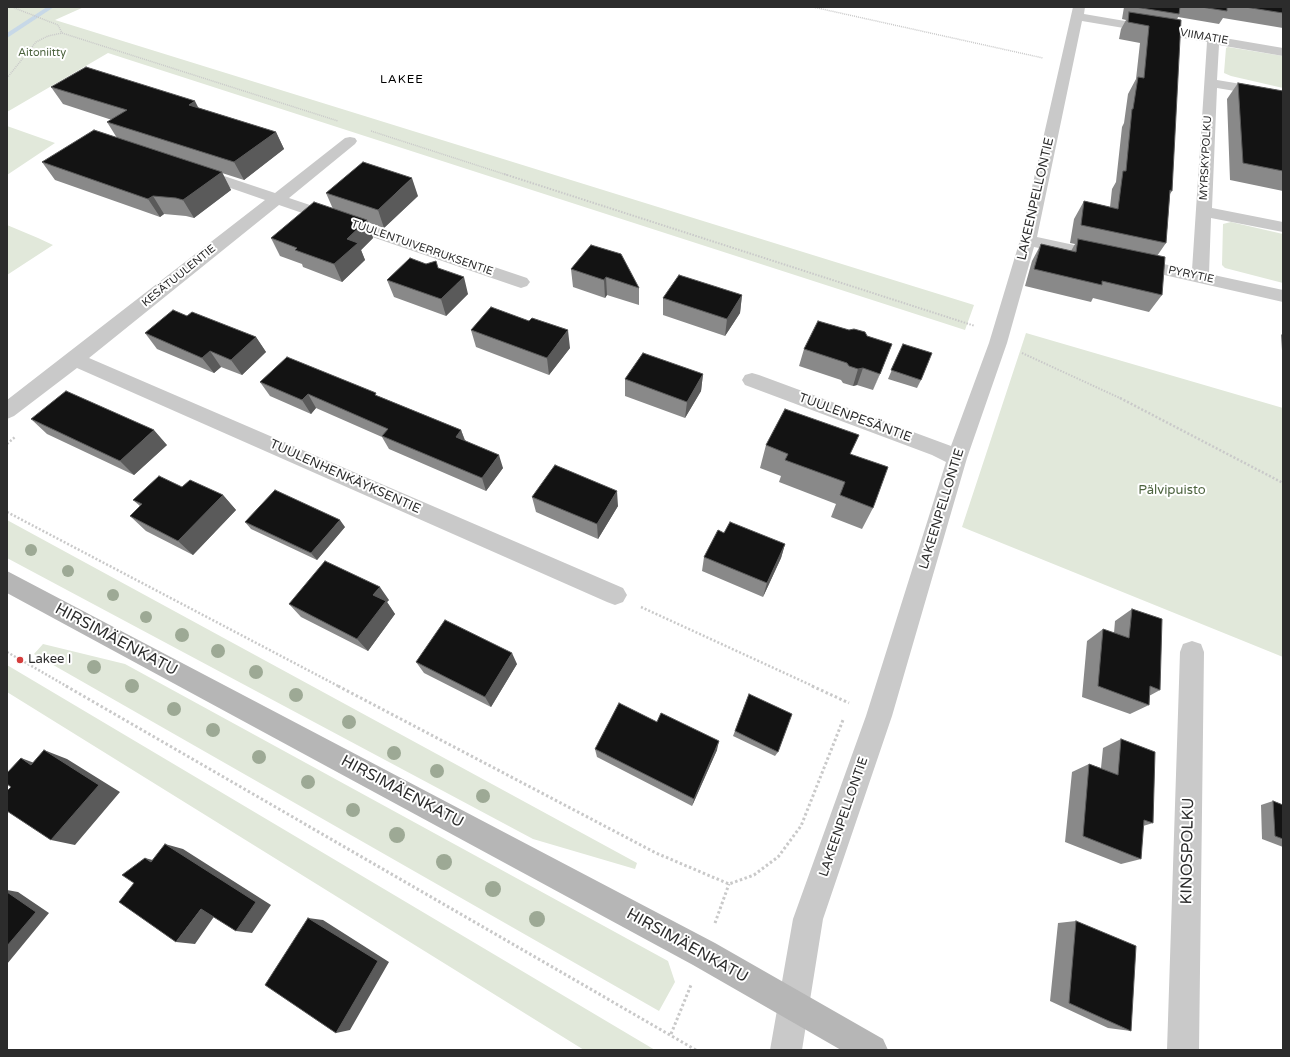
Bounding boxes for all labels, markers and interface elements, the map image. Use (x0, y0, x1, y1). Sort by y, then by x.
street label: VIIMATIE (1179, 26, 1229, 48)
park label: Aitoniitty (18, 46, 66, 60)
district label: LAKEE (380, 73, 424, 87)
street label: MYRSKYPOLKU (1197, 115, 1215, 201)
street label: LAKEENPELLONTIE (1014, 136, 1058, 262)
street label: TUULENTUIVERRUKSENTIE (349, 217, 495, 279)
street label: KESÄTUULENTIE (139, 242, 219, 310)
street label: PYRYTIE (1167, 264, 1215, 286)
street label: TUULENPESÄNTIE (796, 390, 914, 446)
street label: TUULENHENKÄYKSENTIE (267, 437, 423, 517)
street label: LAKEENPELLONTIE (916, 447, 968, 571)
park label: Pälvipuisto (1138, 483, 1206, 499)
street label: HIRSIMÄENKATU (51, 600, 181, 680)
place label: Lakee I (28, 652, 72, 668)
marker: Lakee I (15, 655, 25, 665)
street label: HIRSIMÄENKATU (337, 752, 467, 832)
street label: LAKEENPELLONTIE (816, 755, 872, 879)
street label: KINOSPOLKU (1177, 797, 1199, 905)
street label: HIRSIMÄENKATU (623, 905, 751, 987)

